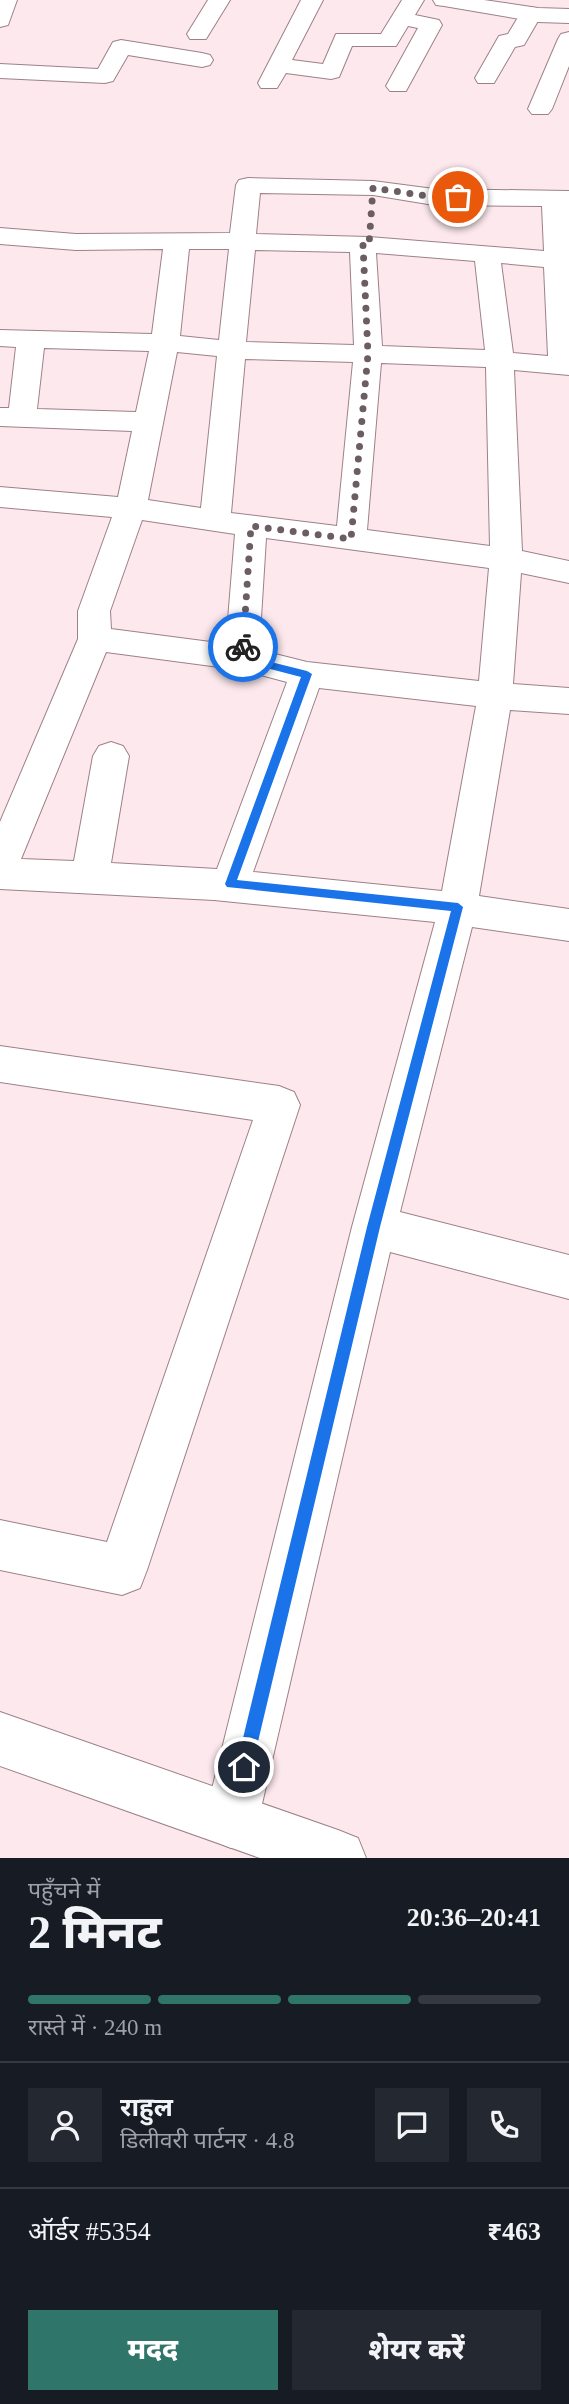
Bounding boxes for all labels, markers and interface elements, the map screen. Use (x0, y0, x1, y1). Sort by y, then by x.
pin (428, 167, 488, 227)
icon: bag (439, 178, 477, 216)
courier (208, 612, 278, 682)
icon: bike (224, 628, 262, 666)
pin (214, 1737, 274, 1797)
icon: home (225, 1748, 263, 1786)
text: पहुँचने में (28, 1878, 100, 1903)
text: 20:36–20:41 (407, 1903, 541, 1932)
text: 2 मिनट (28, 1907, 162, 1958)
text: रास्ते में · 240 m (28, 2015, 162, 2040)
button: person (28, 2088, 102, 2162)
button: chat (375, 2088, 449, 2162)
button: phone (467, 2088, 541, 2162)
text: राहुल (120, 2093, 173, 2122)
text: डिलीवरी पार्टनर · 4.8 (120, 2128, 294, 2153)
text: ऑर्डर #5354 (28, 2217, 151, 2246)
text: ₹463 (487, 2217, 541, 2246)
button: मदद (28, 2310, 278, 2390)
button: शेयर करें (292, 2310, 541, 2390)

